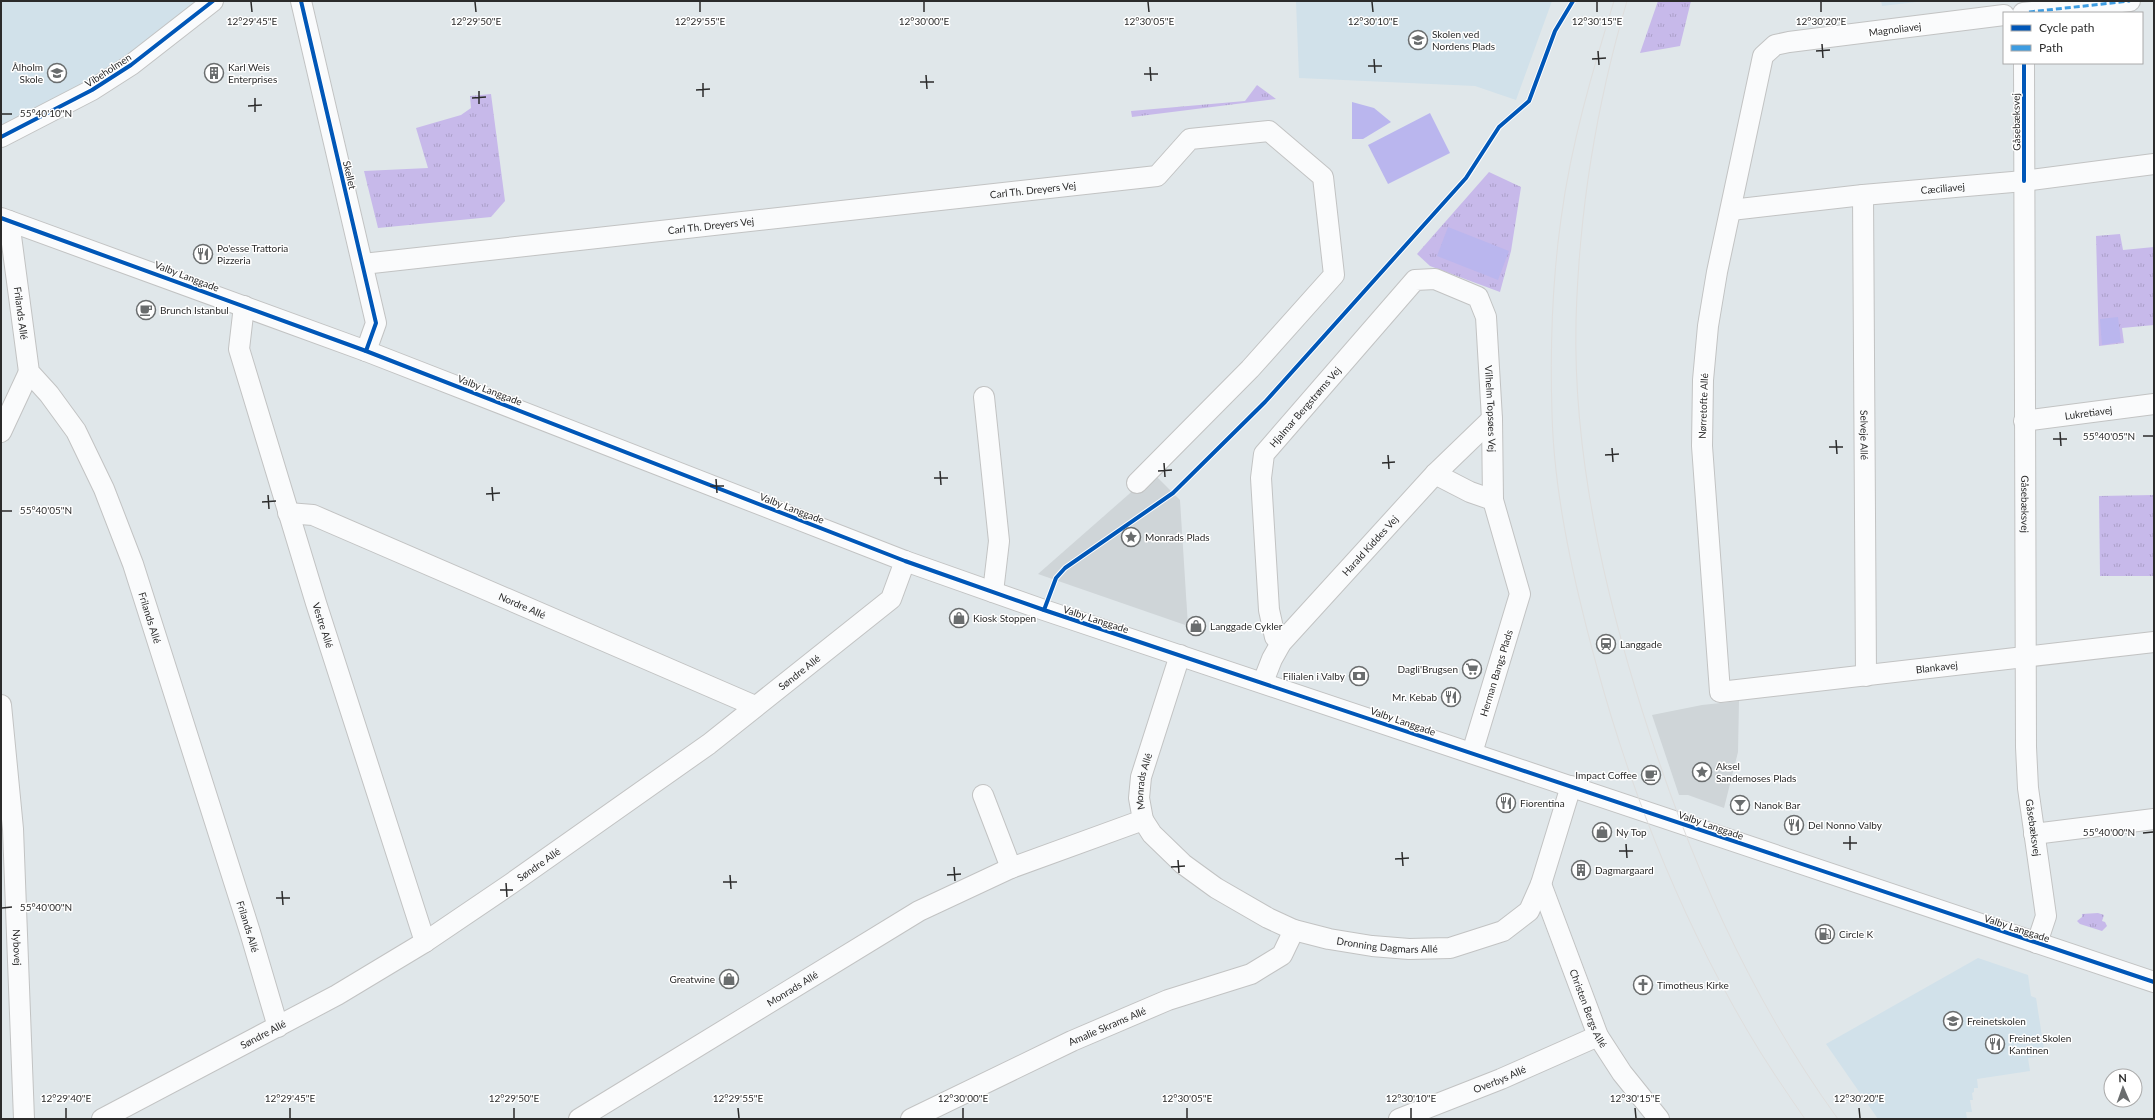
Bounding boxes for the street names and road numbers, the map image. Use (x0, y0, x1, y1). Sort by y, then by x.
street label: Magnoliavej (1868, 20, 1922, 38)
street label: Vibeholmen (83, 51, 133, 89)
street label: Gåsebæksvej (2009, 93, 2023, 151)
street label: Skellet (341, 160, 359, 191)
street label: Carl Th. Dreyers Vej (989, 179, 1077, 200)
street label: Cæciliavej (1920, 180, 1965, 196)
street label: Carl Th. Dreyers Vej (667, 215, 755, 236)
street label: Valby Langgade (153, 258, 221, 294)
street label: Frilands Allé (12, 286, 31, 340)
street label: Hjalmar Bergstrøms Vej (1267, 364, 1343, 449)
street label: Vilhelm Topsøes Vej (1483, 365, 1498, 452)
street label: Valby Langgade (456, 372, 524, 408)
street label: Nørretofte Allé (1696, 373, 1710, 439)
street label: Lukretiavej (2064, 404, 2113, 422)
street label: Selveje Allé (1858, 410, 1871, 460)
street label: Gåsebæksvej (2019, 475, 2031, 533)
street label: Valby Langgade (758, 490, 826, 526)
street label: Harald Kiddes Vej (1339, 513, 1400, 578)
street label: Nordre Allé (497, 590, 548, 621)
street label: Frilands Allé (136, 591, 164, 645)
street label: Vestre Allé (310, 601, 336, 649)
street label: Valby Langgade (1062, 603, 1130, 635)
street label: Herman Bangs Plads (1477, 628, 1515, 718)
street label: Søndre Allé (776, 652, 823, 692)
street label: Blankavej (1915, 659, 1958, 675)
street label: Valby Langgade (1369, 704, 1437, 738)
street label: Monrads Allé (1133, 751, 1154, 811)
street label: Gåsebæksvej (2024, 798, 2044, 857)
street label: Valby Langgade (1677, 808, 1745, 842)
street label: Søndre Allé (515, 845, 562, 884)
street label: Frilands Allé (234, 899, 262, 954)
street label: Valby Langgade (1983, 912, 2051, 944)
street label: Nybovej (11, 929, 24, 966)
street label: Dronning Dagmars Allé (1336, 934, 1438, 955)
street label: Christen Bergs Allé (1567, 967, 1610, 1050)
street label: Monrads Allé (764, 968, 820, 1009)
street label: Amalie Skrams Allé (1066, 1004, 1148, 1048)
street label: Søndre Allé (238, 1017, 288, 1051)
street label: Overbys Allé (1471, 1063, 1528, 1095)

